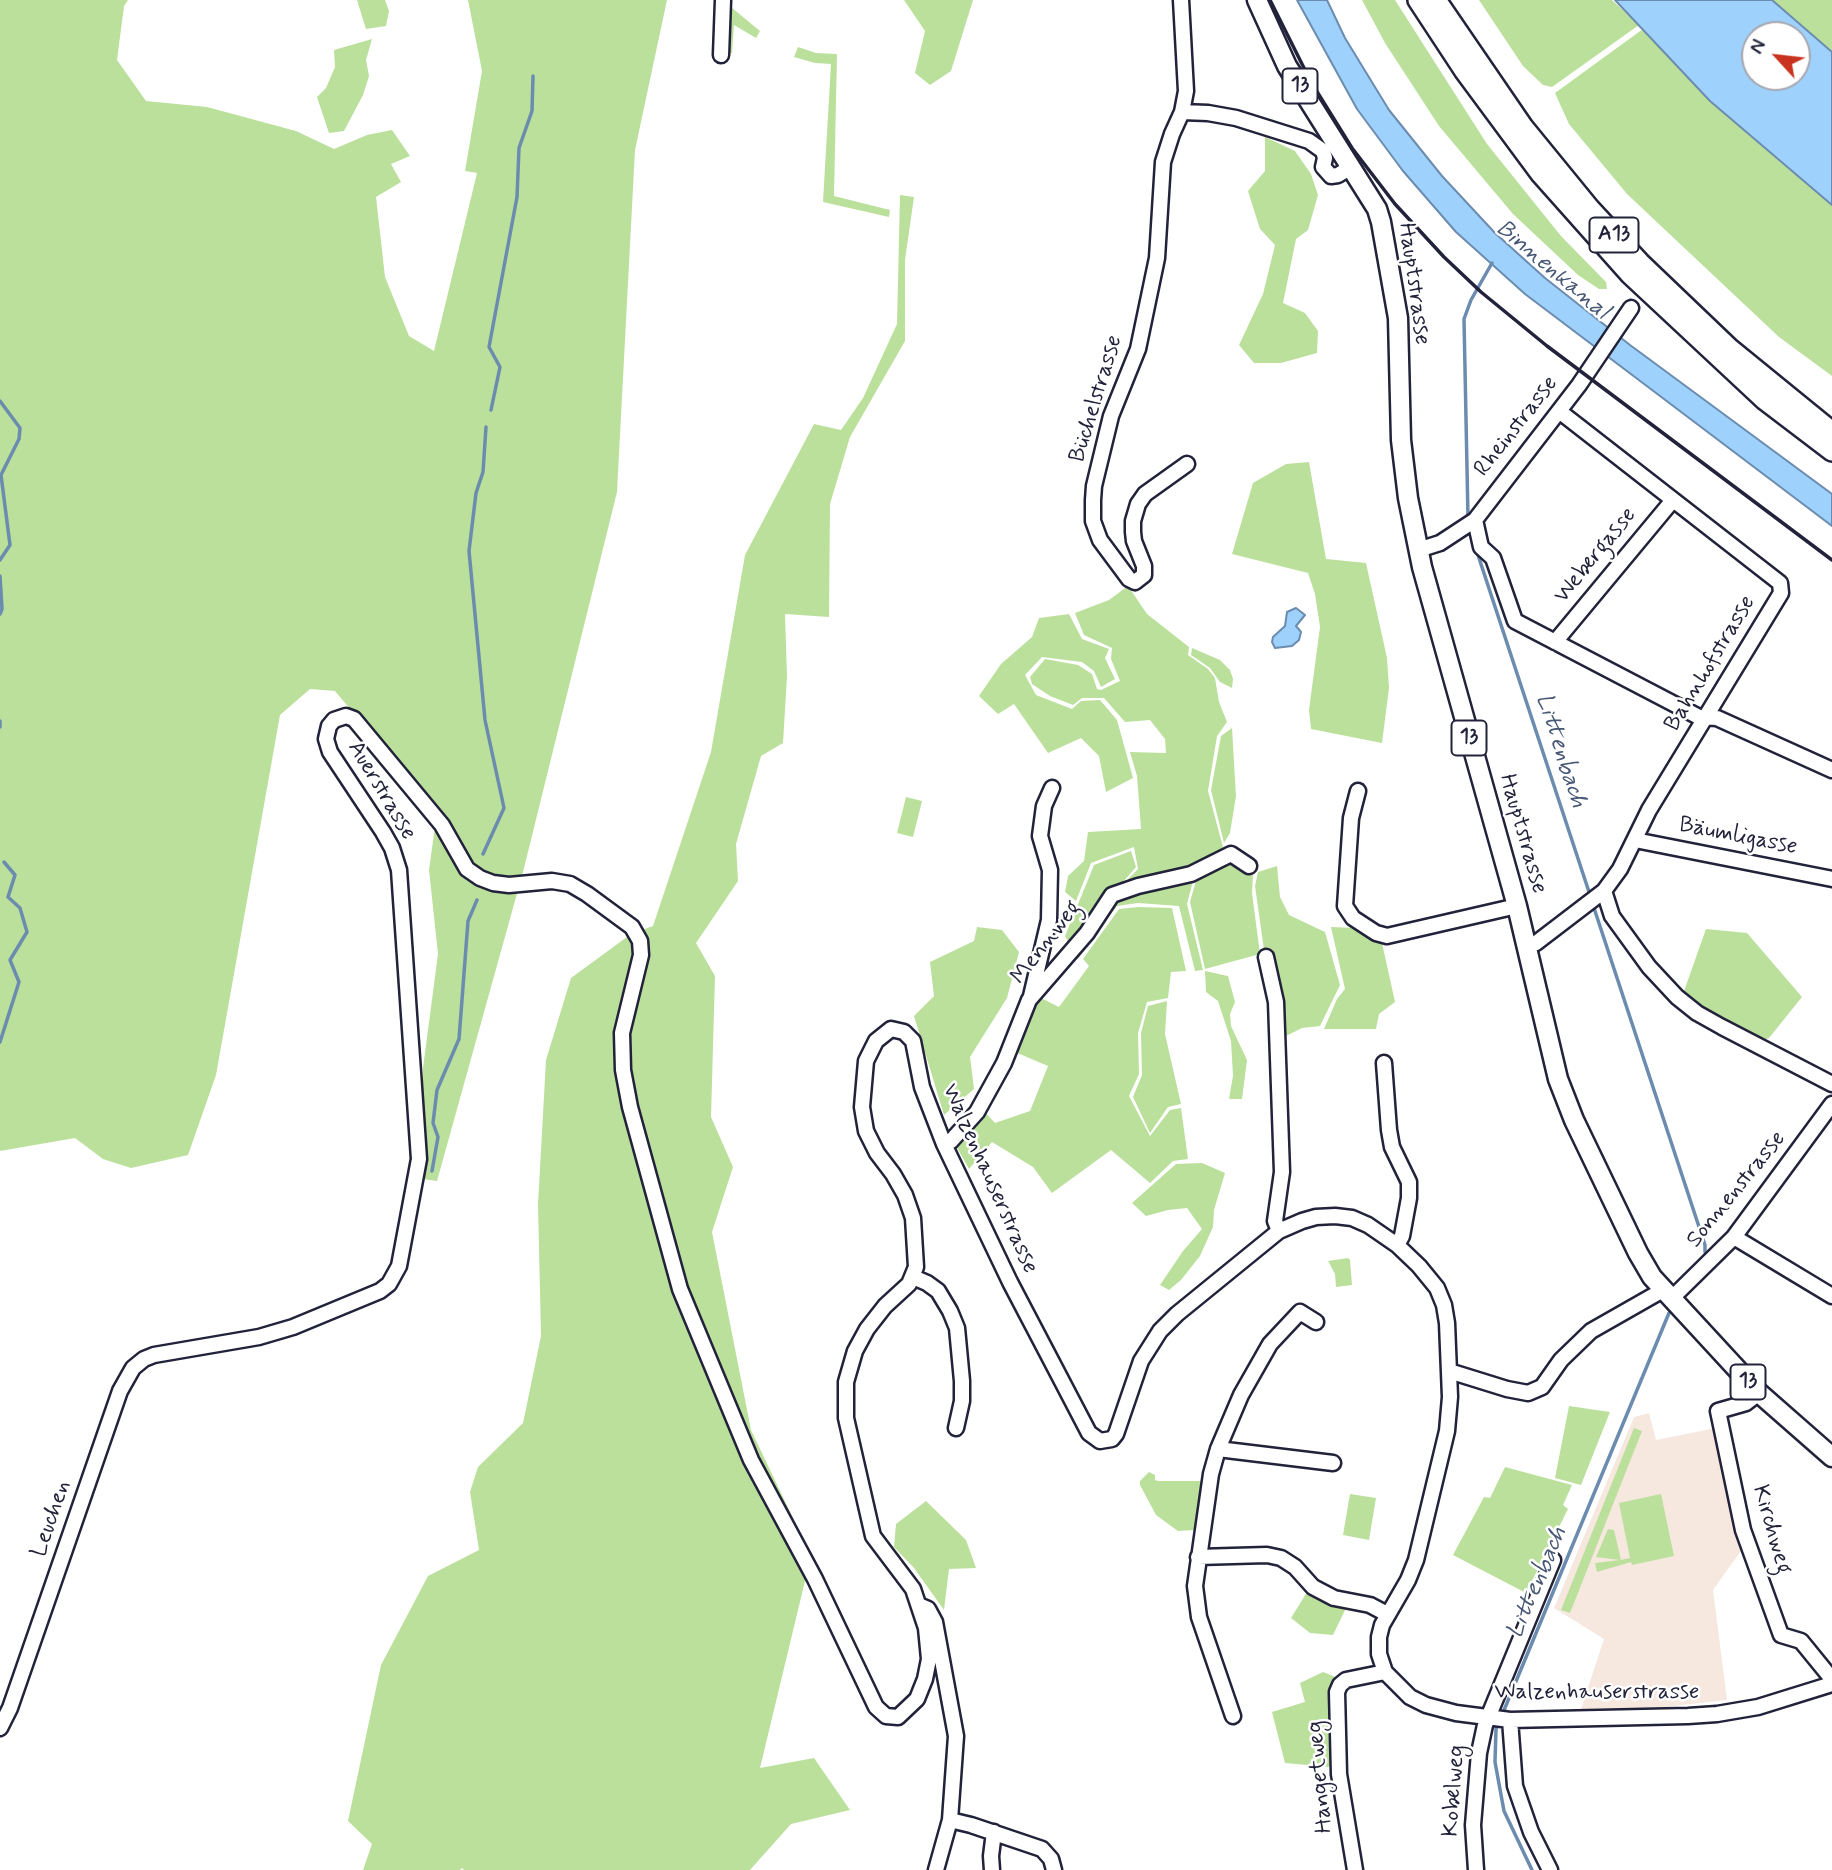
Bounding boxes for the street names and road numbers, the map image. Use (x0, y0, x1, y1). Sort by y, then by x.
road number: 13 (1282, 68, 1318, 104)
road number: A13 (1590, 218, 1638, 252)
street label: Hauptstrasse (1391, 221, 1435, 347)
street label: Büchelstrasse (1065, 332, 1129, 466)
street label: Rheinstrasse (1469, 371, 1565, 483)
street label: Webergasse (1549, 503, 1643, 609)
street label: Bahnhofstrasse (1660, 591, 1762, 737)
road number: 13 (1452, 720, 1486, 756)
street label: Auerstrasse (341, 736, 421, 846)
street label: Hauptstrasse (1492, 771, 1552, 897)
street label: Bäumligasse (1676, 812, 1800, 862)
street label: Mennweg (1006, 896, 1088, 990)
street label: Walzenhauserstrasse (935, 1080, 1043, 1278)
street label: Sonnenstrasse (1682, 1126, 1792, 1254)
road number: 13 (1730, 1364, 1766, 1400)
street label: Leuchen (26, 1477, 78, 1561)
street label: Kirchweg (1745, 1482, 1797, 1578)
street label: Walzenhauserstrasse (1495, 1679, 1699, 1707)
street label: Hangetweg (1302, 1720, 1340, 1834)
street label: Kobelweg (1438, 1744, 1472, 1838)

